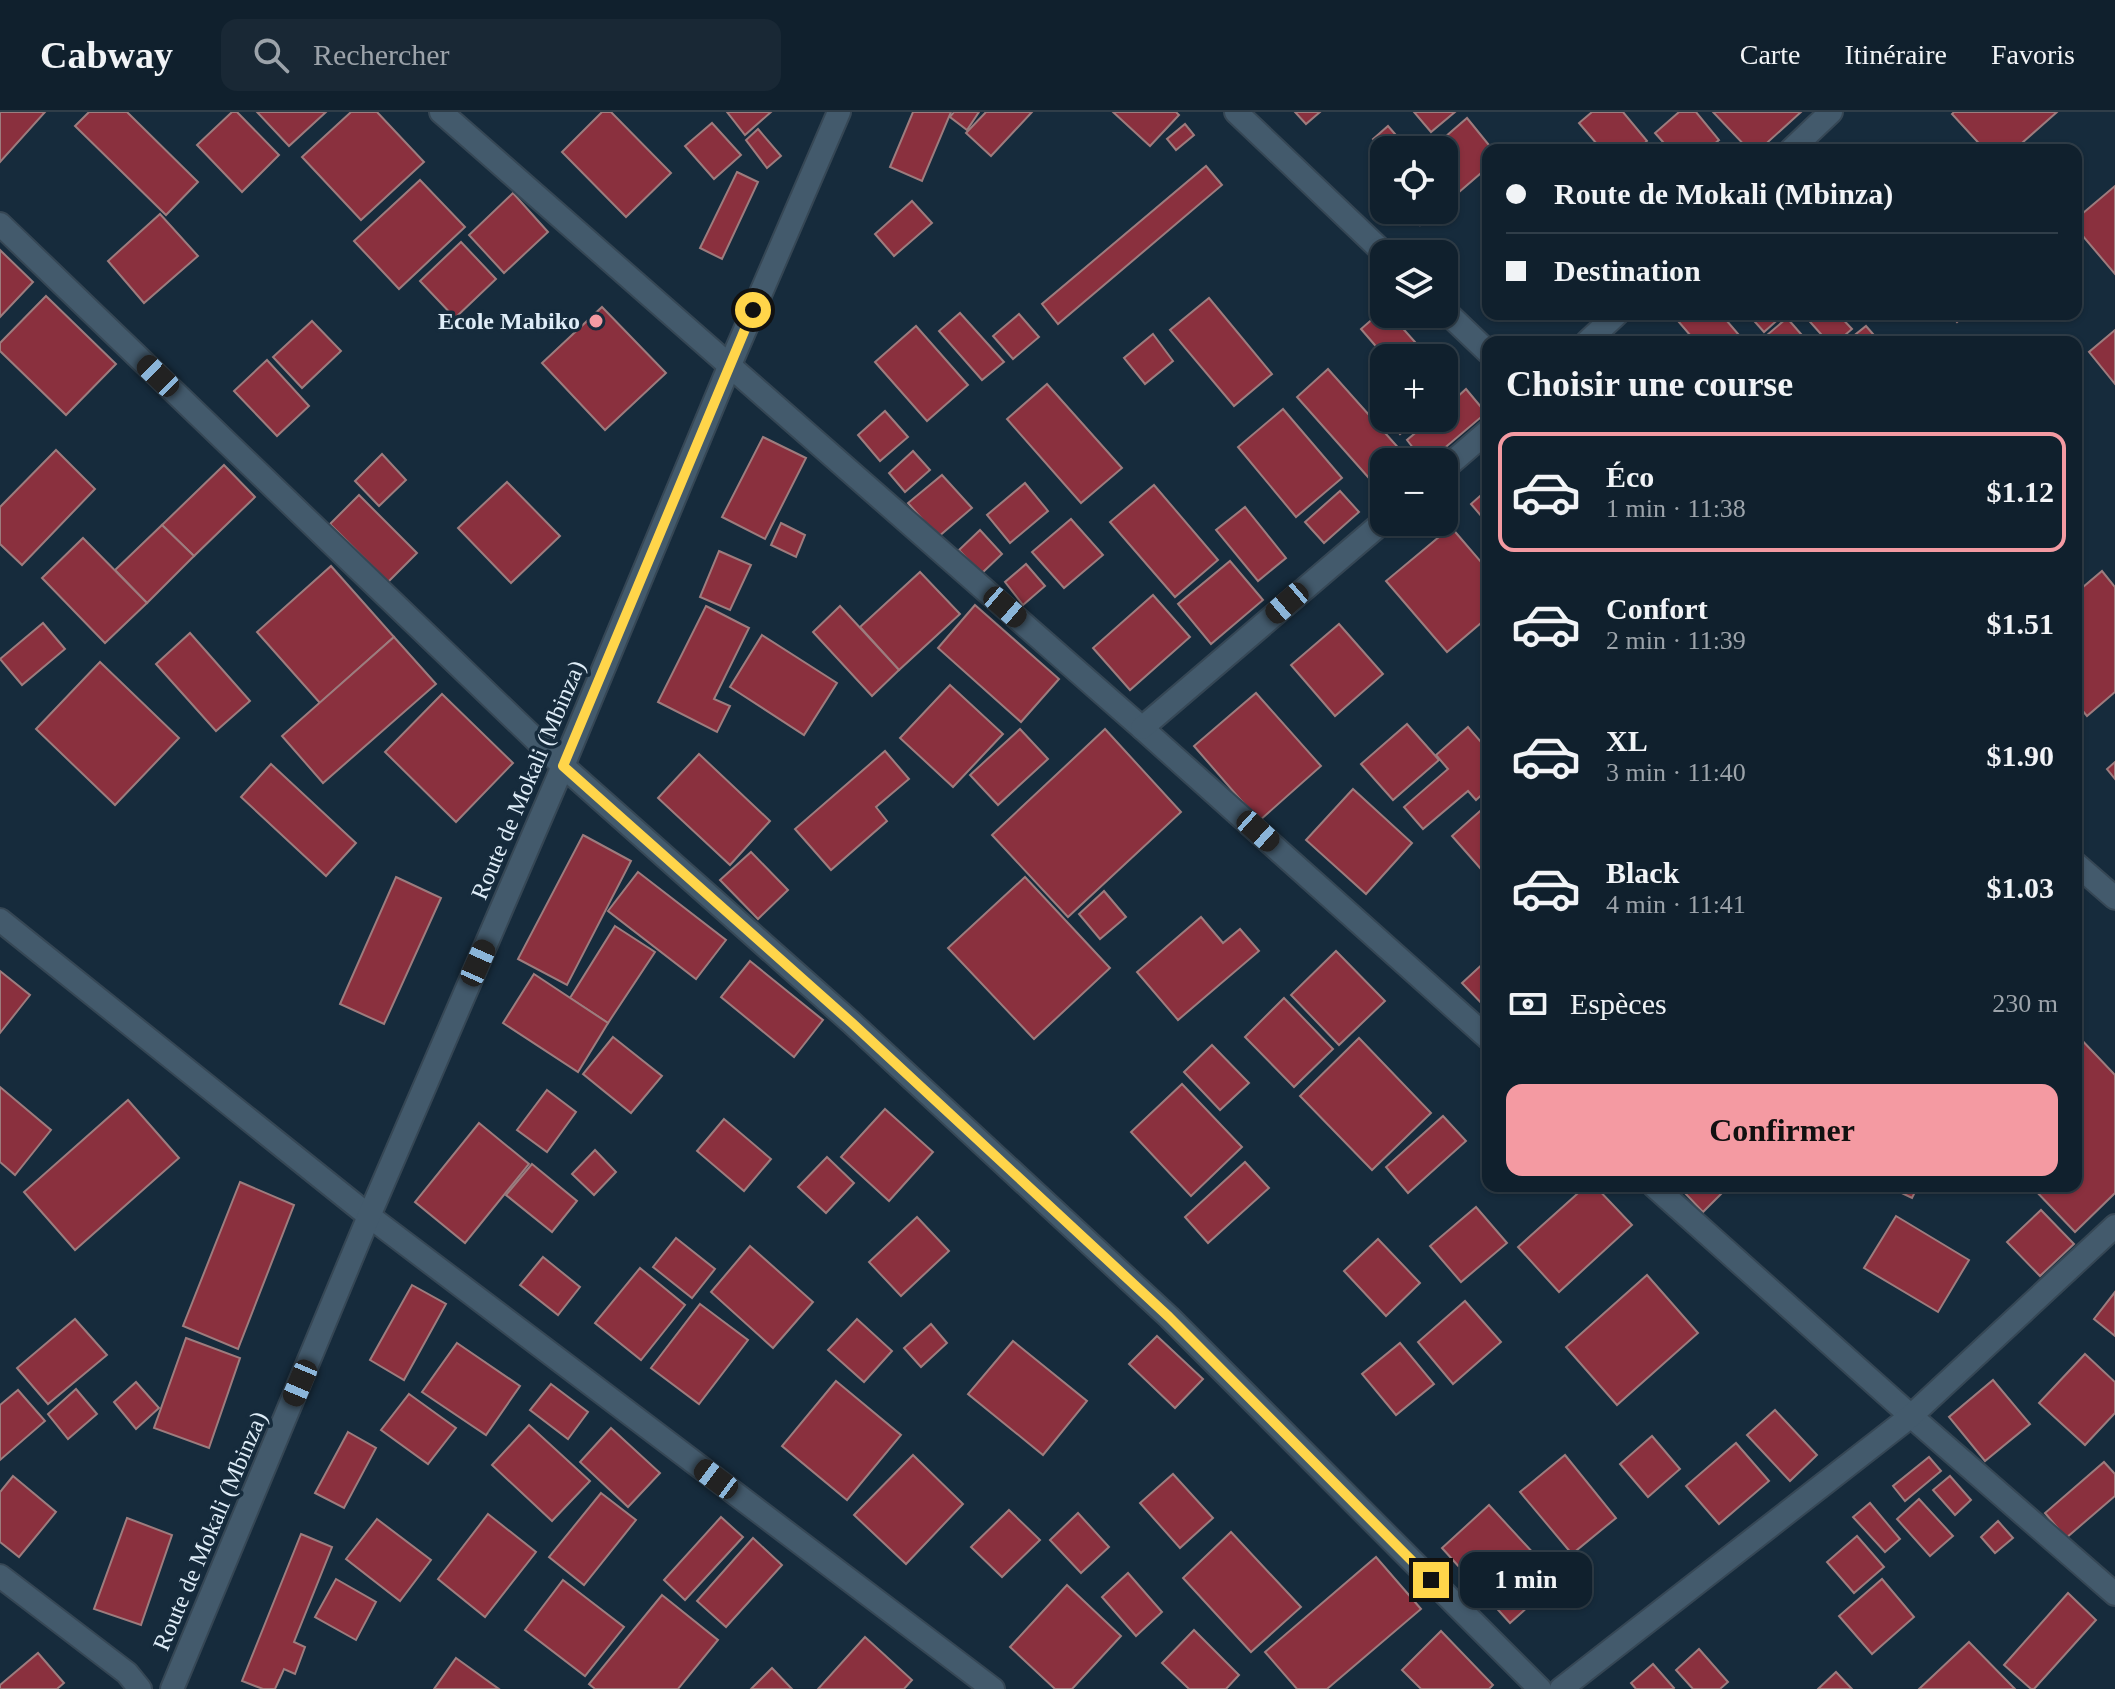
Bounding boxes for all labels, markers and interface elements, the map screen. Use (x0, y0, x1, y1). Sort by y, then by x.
search box (221, 19, 781, 91)
icon: search (249, 33, 293, 77)
text: Cabway (40, 34, 173, 76)
text: Rechercher (313, 38, 450, 71)
text: Carte (1740, 39, 1800, 70)
text: Itinéraire (1844, 39, 1947, 70)
text: Favoris (1991, 39, 2075, 70)
map controls (1370, 136, 1458, 536)
button: locate (1370, 136, 1458, 224)
text: Route de Mokali (Mbinza) (1554, 177, 1893, 210)
button: layers (1370, 240, 1458, 328)
text: Destination (1554, 254, 1701, 287)
route start (735, 292, 771, 328)
place label: Ecole Mabiko (438, 308, 580, 334)
marker: Ecole Mabiko (587, 312, 605, 330)
button: + (1370, 344, 1458, 432)
car (132, 351, 184, 401)
text: Choisir une course (1506, 364, 1793, 404)
button: − (1370, 448, 1458, 536)
icon: car (1510, 456, 1582, 528)
text: Éco (1606, 460, 1654, 493)
text: $1.12 (1987, 475, 2054, 508)
text: 1 min · 11:38 (1606, 494, 1746, 523)
car (1261, 578, 1313, 628)
car (979, 582, 1031, 632)
icon: car (1510, 588, 1582, 660)
text: Confort (1606, 592, 1708, 625)
text: $1.51 (1987, 607, 2054, 640)
text: 2 min · 11:39 (1606, 626, 1746, 655)
street label: Route de Mokali (Mbinza) (466, 657, 590, 903)
icon: car (1510, 720, 1582, 792)
text: XL (1606, 724, 1648, 757)
text: $1.90 (1987, 739, 2054, 772)
text: 3 min · 11:40 (1606, 758, 1746, 787)
car (1232, 806, 1284, 856)
icon: car (1510, 852, 1582, 924)
text: Black (1606, 856, 1679, 889)
text: $1.03 (1987, 871, 2054, 904)
text: 4 min · 11:41 (1606, 890, 1746, 919)
car (457, 936, 499, 990)
icon: cash (1506, 982, 1550, 1026)
text: Espèces (1570, 987, 1667, 1020)
text: 230 m (1992, 989, 2058, 1018)
button: Confirmer (1506, 1084, 2058, 1176)
car (280, 1356, 320, 1410)
street label: Route de Mokali (Mbinza) (148, 1408, 272, 1654)
car (690, 1455, 742, 1503)
callout: 1 min (1459, 1552, 1591, 1608)
route end (1413, 1562, 1449, 1598)
text: 1 min (1495, 1565, 1557, 1594)

